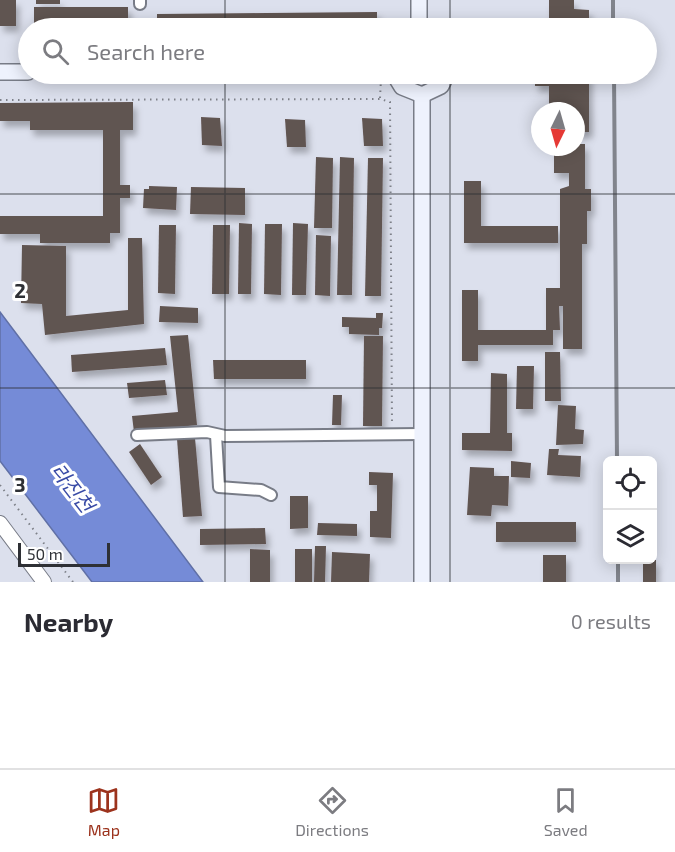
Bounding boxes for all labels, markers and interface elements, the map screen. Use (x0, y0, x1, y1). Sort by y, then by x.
search box (18, 18, 657, 84)
icon: search (39, 35, 72, 68)
text: Search here (87, 38, 205, 64)
north arrow (531, 102, 585, 156)
text: 2 (14, 278, 26, 302)
map controls (603, 456, 657, 564)
button: locate (603, 456, 657, 510)
water label: 라진천 (46, 458, 101, 519)
text: 3 (14, 472, 26, 496)
button: layers (603, 510, 657, 564)
scale bar (18, 540, 110, 568)
text: 50 m (27, 544, 63, 563)
text: Nearby (24, 606, 113, 637)
text: 0 results (571, 609, 651, 633)
tab: Map (87, 784, 120, 839)
tab: Directions (295, 784, 369, 839)
tab: Saved (544, 784, 588, 839)

